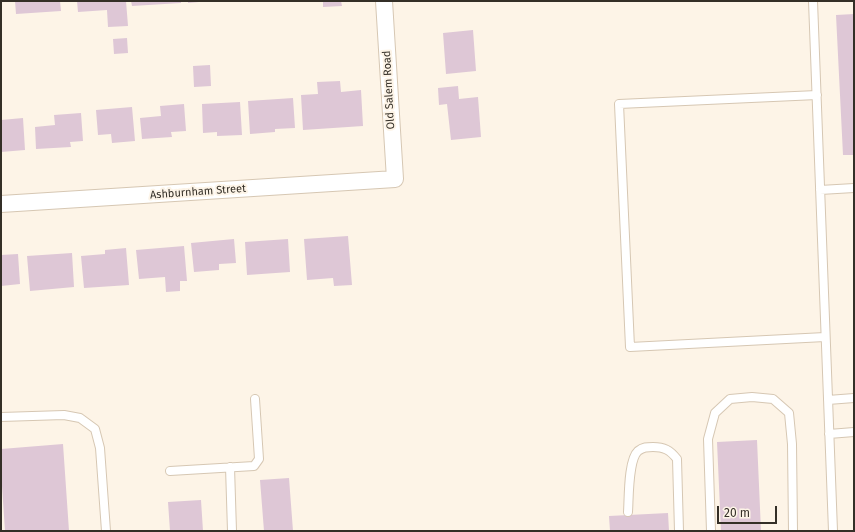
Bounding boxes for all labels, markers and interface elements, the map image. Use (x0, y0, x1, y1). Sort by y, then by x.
street label: Old Salem Road (380, 50, 398, 130)
street label: Ashburnham Street (150, 182, 246, 202)
scale bar (719, 498, 779, 524)
text: 20 m (724, 506, 750, 520)

